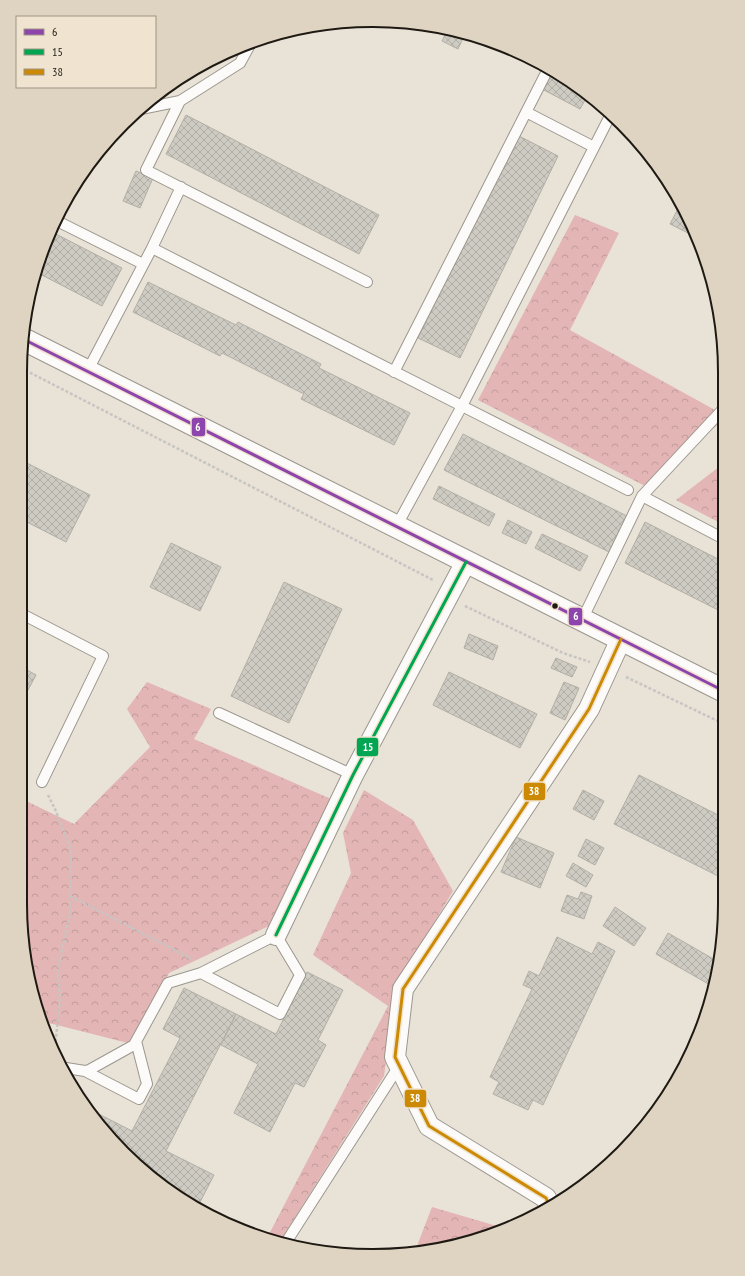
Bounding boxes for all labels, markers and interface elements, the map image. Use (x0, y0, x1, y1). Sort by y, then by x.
legend (16, 16, 156, 88)
text: 6 (52, 24, 57, 39)
text: 15 (52, 44, 63, 59)
text: 38 (52, 64, 63, 79)
line badge: 6 (191, 417, 206, 437)
text: 6 (195, 420, 201, 434)
unlabelled marker (550, 601, 560, 611)
line badge: 6 (568, 607, 583, 626)
text: 6 (573, 609, 579, 623)
line badge: 15 (356, 737, 379, 757)
text: 15 (363, 740, 373, 754)
line badge: 38 (523, 782, 546, 801)
text: 38 (529, 784, 539, 798)
line badge: 38 (404, 1089, 427, 1108)
text: 38 (410, 1091, 420, 1105)

